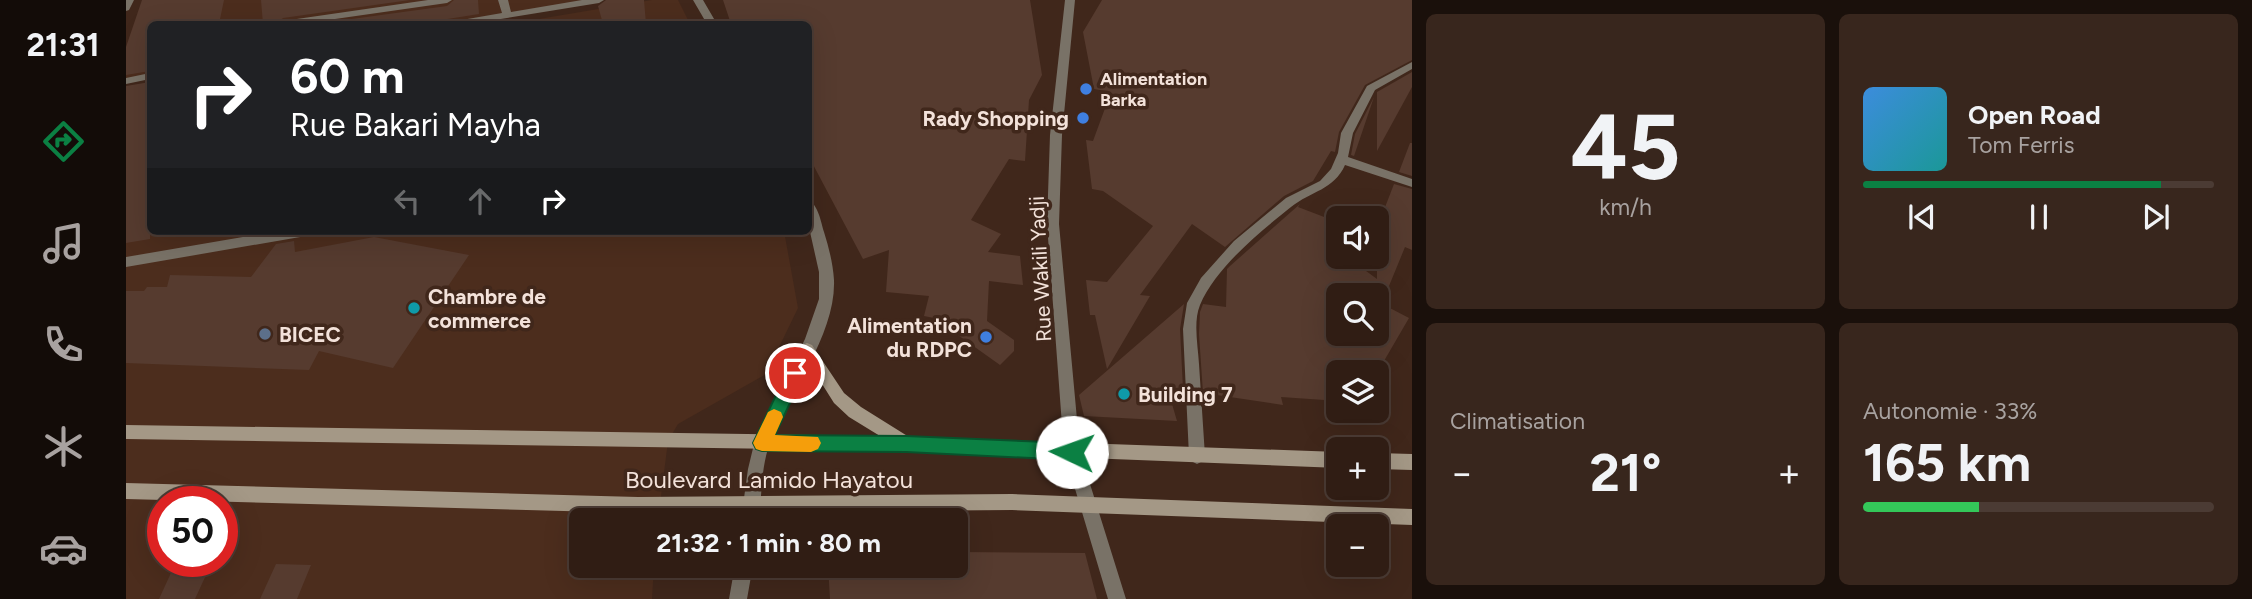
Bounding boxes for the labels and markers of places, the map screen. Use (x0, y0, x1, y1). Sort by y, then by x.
place label: Alimentation Barka (1100, 68, 1207, 111)
marker: Alimentation Barka (1078, 81, 1094, 97)
place label: Rady Shopping (922, 106, 1069, 131)
marker: Rady Shopping (1075, 110, 1091, 126)
place label: Chambre de commerce (428, 284, 546, 333)
marker: Chambre de commerce (406, 300, 422, 316)
place label: Alimentation du RDPC (847, 313, 972, 362)
place label: BICEC (279, 322, 341, 347)
marker: BICEC (257, 326, 273, 342)
marker: Alimentation du RDPC (978, 329, 994, 345)
pin (765, 343, 825, 403)
place label: Building 7 (1138, 382, 1233, 407)
marker: Building 7 (1116, 386, 1132, 402)

